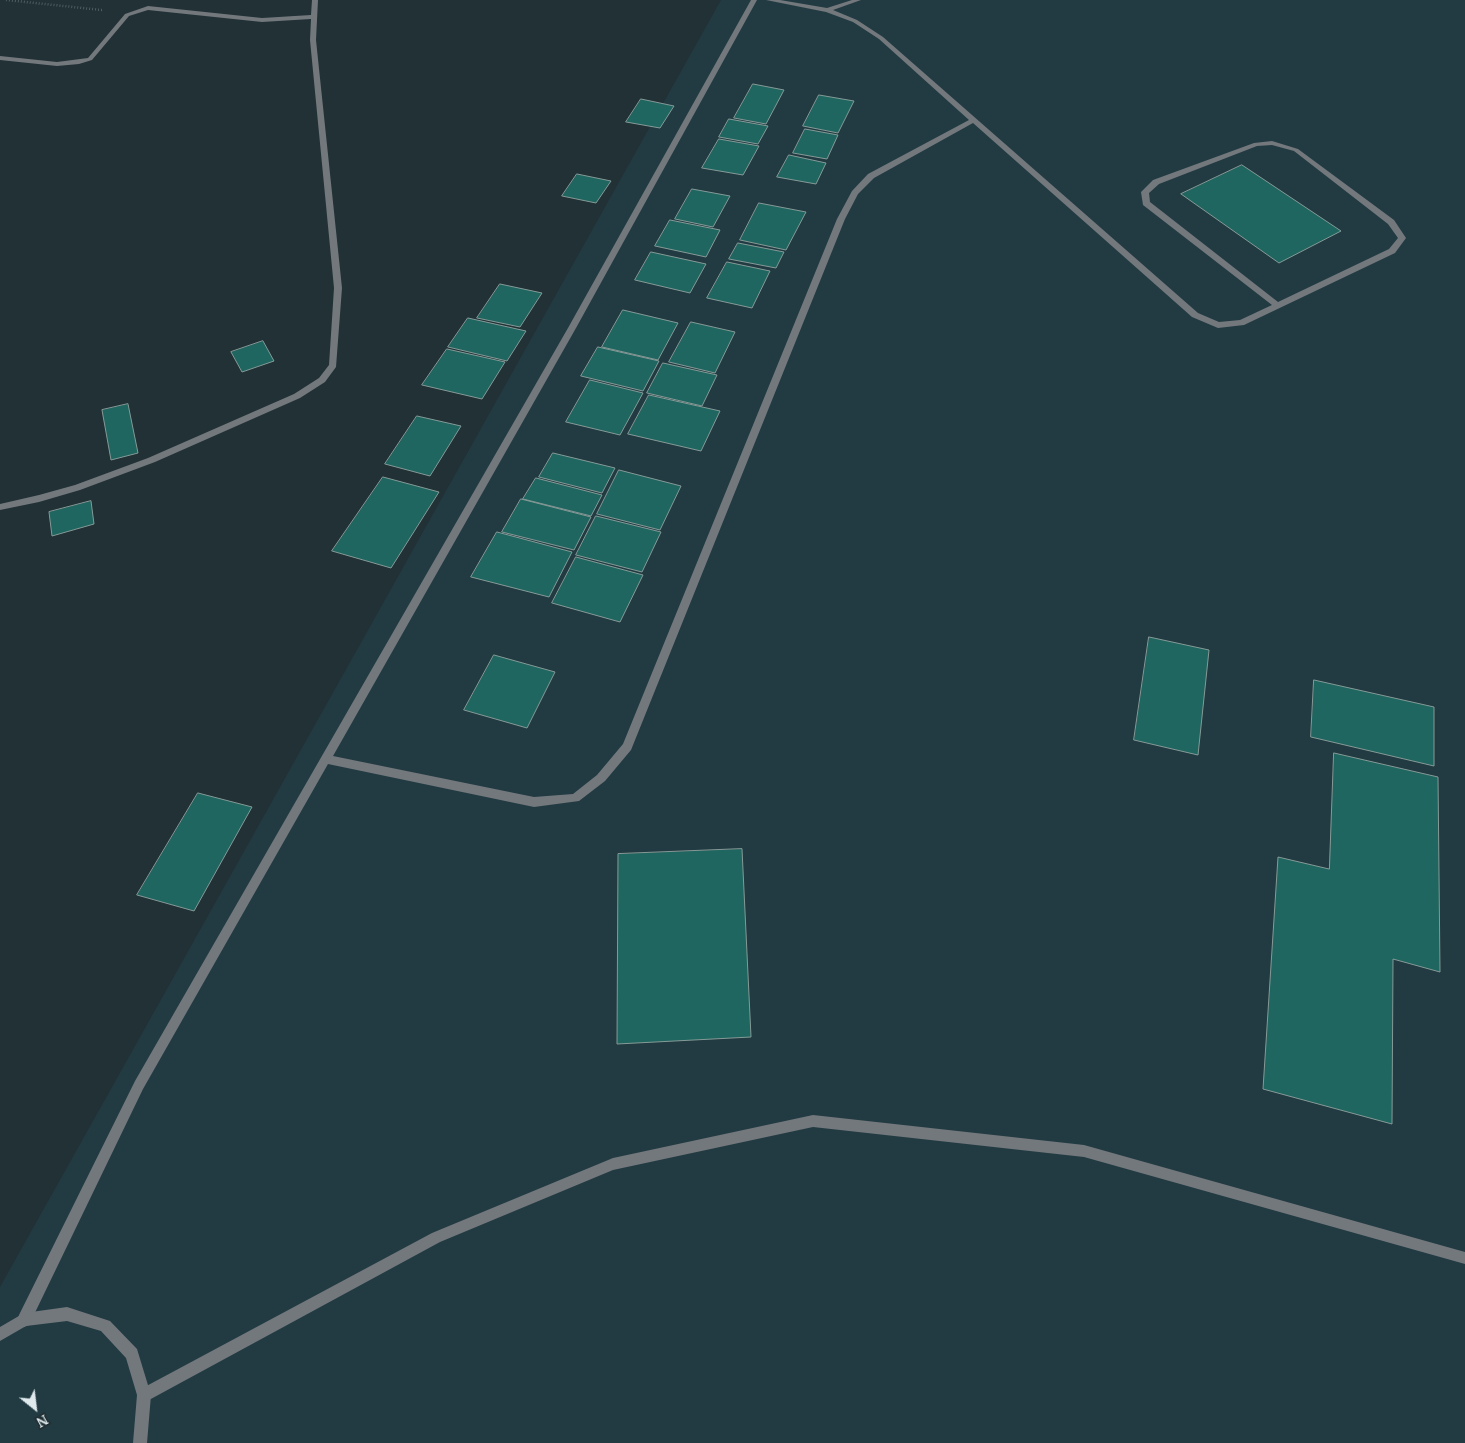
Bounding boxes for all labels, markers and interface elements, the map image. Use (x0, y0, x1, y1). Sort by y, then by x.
north arrow (10, 1383, 60, 1433)
text: N (33, 1411, 52, 1432)

